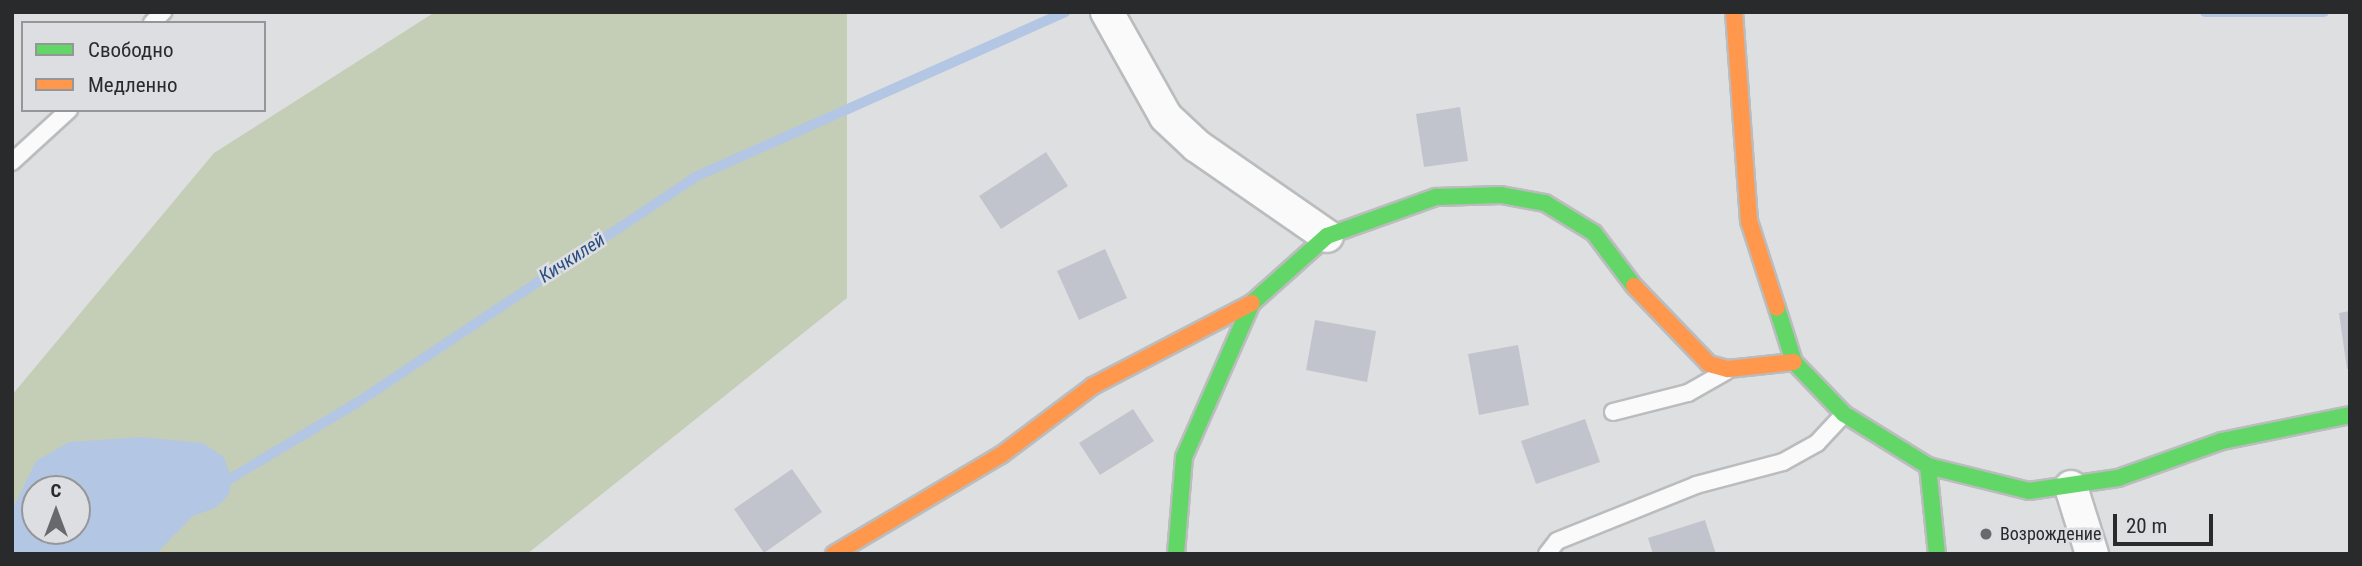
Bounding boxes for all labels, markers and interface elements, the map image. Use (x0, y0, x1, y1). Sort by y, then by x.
legend (21, 21, 266, 112)
text: Свободно (88, 38, 174, 62)
text: Медленно (88, 73, 177, 97)
water label: Кичкилей (535, 228, 609, 288)
north arrow (21, 475, 91, 545)
text: С (51, 479, 61, 502)
scale bar (2117, 500, 2217, 544)
text: 20 m (2126, 514, 2167, 538)
place label: Возрождение (2000, 523, 2101, 545)
marker: Возрождение (1978, 526, 1994, 542)

